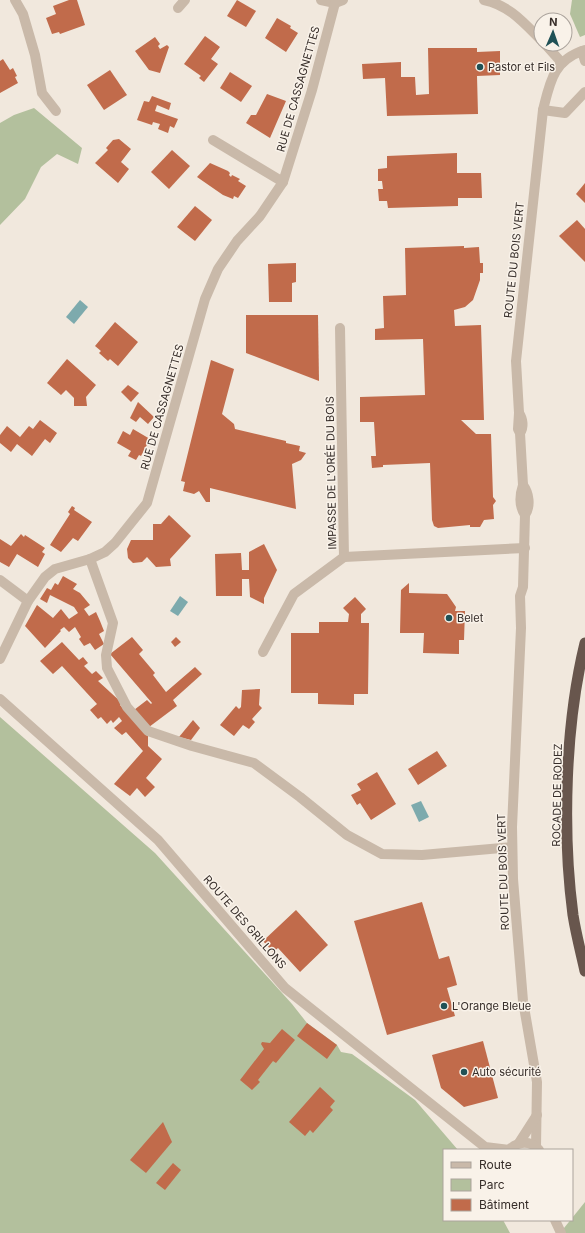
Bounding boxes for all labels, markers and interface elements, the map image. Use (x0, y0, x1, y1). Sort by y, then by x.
north arrow (533, 12, 573, 52)
text: N (549, 15, 558, 29)
street label: RUE DE CASSAGNETTES (273, 24, 323, 154)
place label: Pastor et Fils (488, 60, 555, 74)
marker: Pastor et Fils (475, 62, 485, 72)
street label: ROUTE DU BOIS VERT (501, 201, 527, 319)
street label: RUE DE CASSAGNETTES (137, 342, 187, 472)
street label: IMPASSE DE L'ORÉE DU BOIS (323, 396, 339, 550)
place label: Belet (457, 611, 484, 625)
marker: Belet (444, 613, 454, 623)
street label: ROCADE DE RODEZ (549, 743, 565, 847)
street label: ROUTE DU BOIS VERT (494, 813, 512, 931)
street label: ROUTE DES GRILLONS (201, 872, 289, 972)
place label: L'Orange Bleue (452, 999, 531, 1013)
marker: L'Orange Bleue (439, 1001, 449, 1011)
place label: Auto sécurité (472, 1065, 541, 1079)
marker: Auto sécurité (459, 1067, 469, 1077)
legend (443, 1149, 573, 1221)
text: Route (479, 1157, 512, 1172)
text: Parc (479, 1177, 505, 1192)
text: Bâtiment (479, 1197, 529, 1212)

